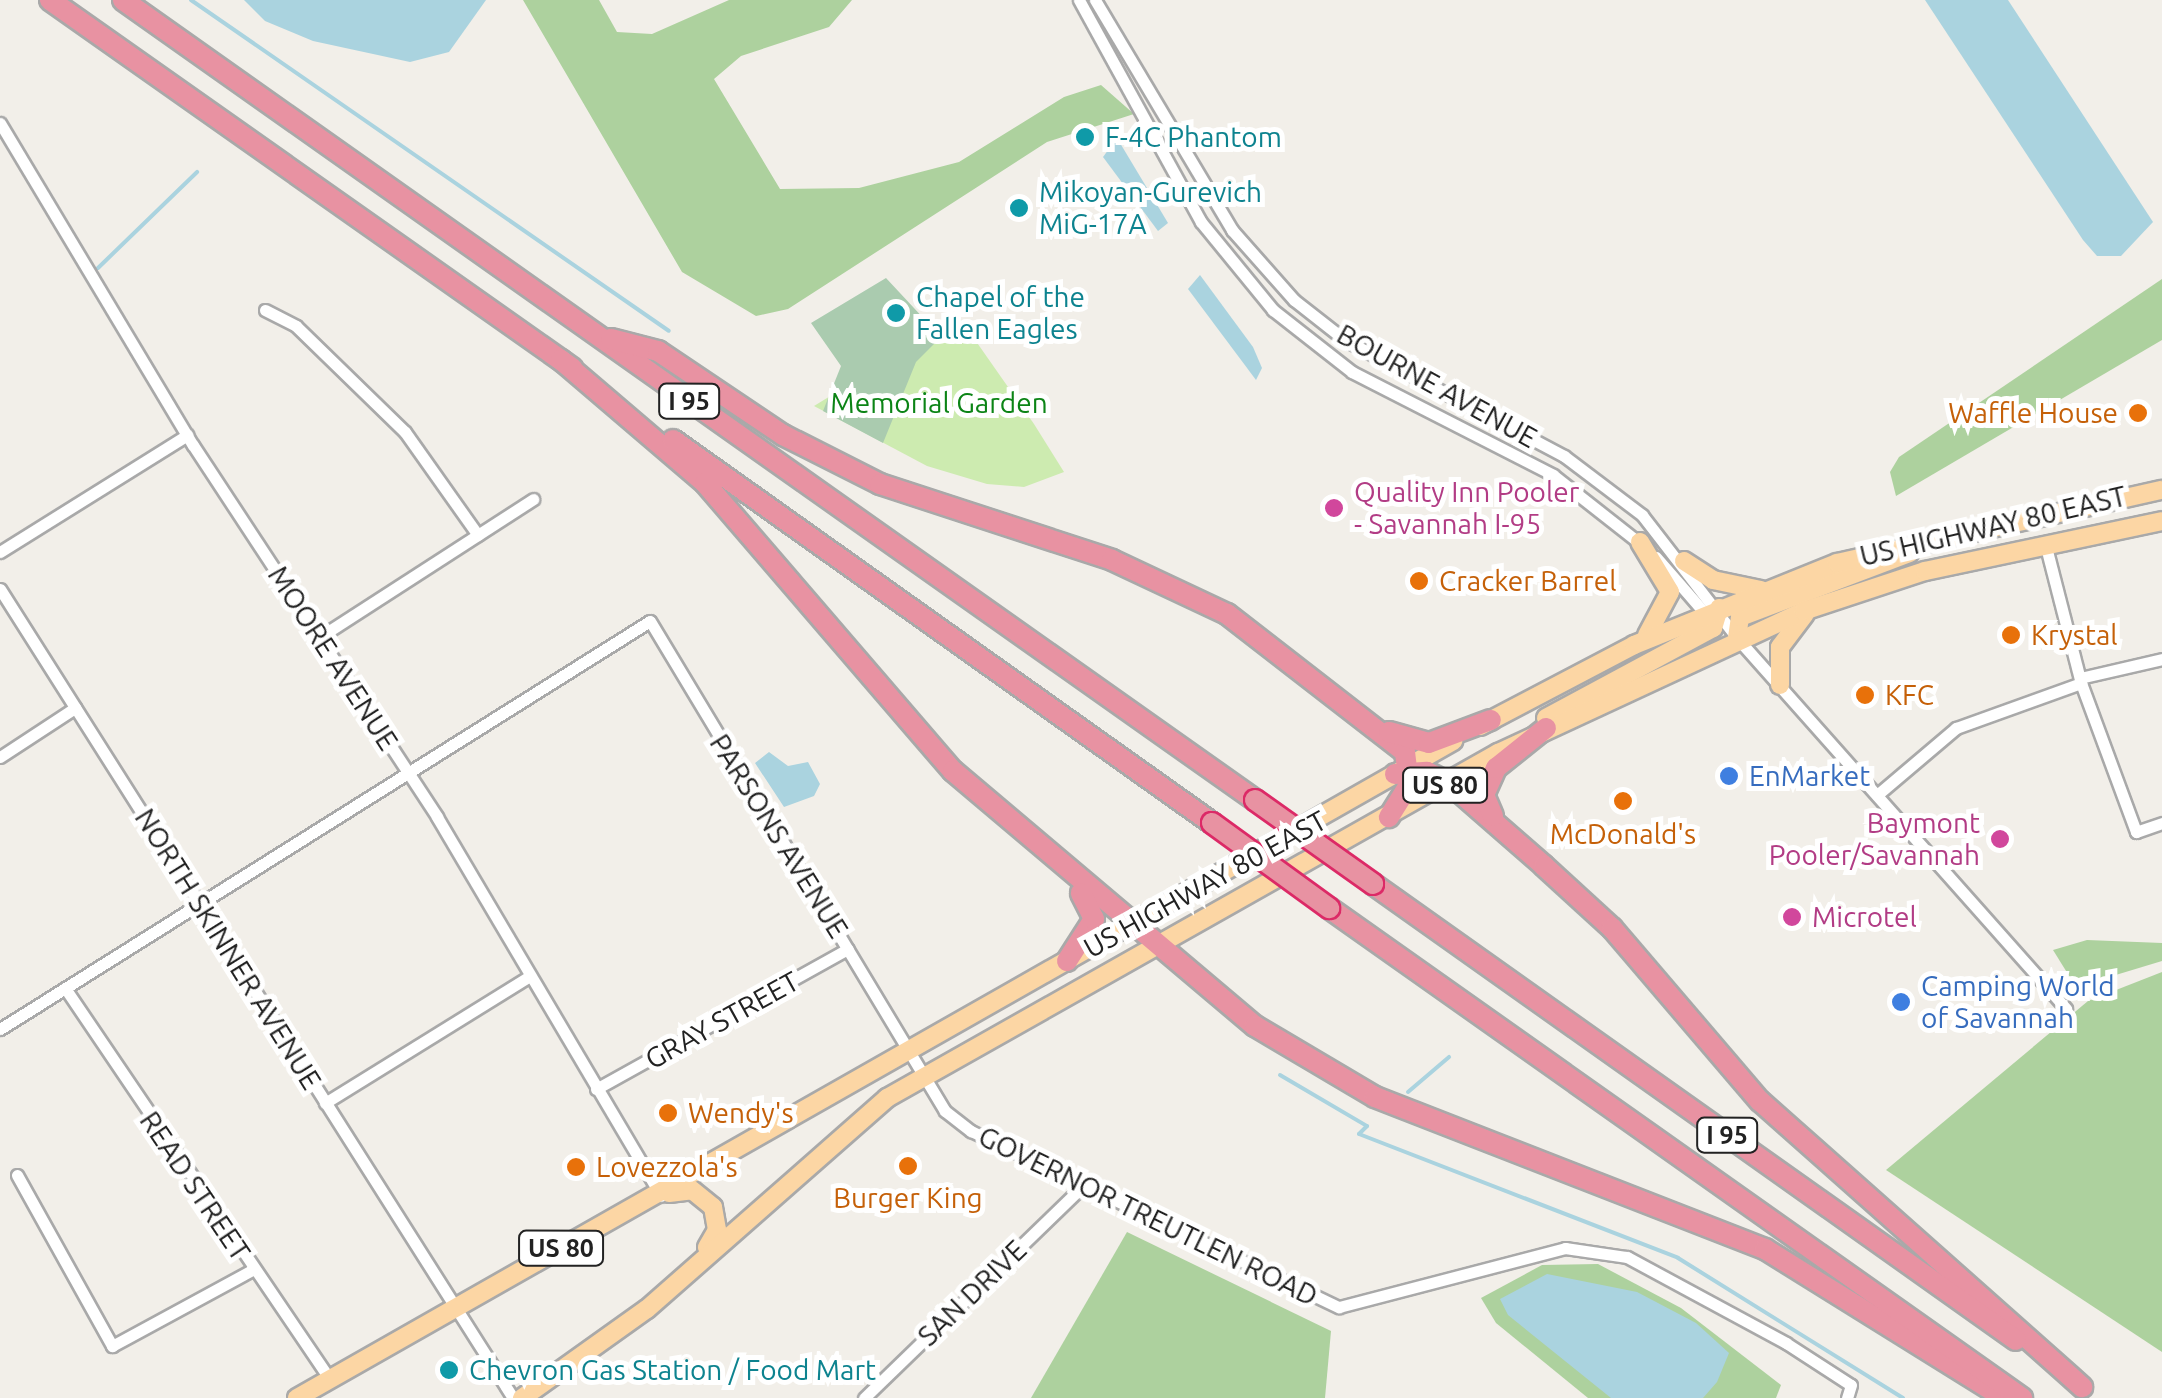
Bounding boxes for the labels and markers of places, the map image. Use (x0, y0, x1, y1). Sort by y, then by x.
place label: F-4C Phantom (1105, 120, 1282, 154)
marker: F-4C Phantom (1074, 126, 1096, 148)
place label: Mikoyan-Gurevich MiG-17A (1039, 175, 1262, 241)
marker: Mikoyan-Gurevich MiG-17A (1008, 197, 1030, 219)
place label: Chapel of the Fallen Eagles (916, 280, 1085, 346)
marker: Chapel of the Fallen Eagles (885, 302, 907, 324)
place label: Waffle House (1948, 396, 2118, 430)
marker: Waffle House (2127, 402, 2149, 424)
place label: Quality Inn Pooler - Savannah I-95 (1354, 475, 1579, 541)
marker: Quality Inn Pooler - Savannah I-95 (1323, 497, 1345, 519)
place label: Cracker Barrel (1439, 564, 1616, 598)
marker: Cracker Barrel (1408, 570, 1430, 592)
place label: Krystal (2031, 618, 2118, 652)
marker: Krystal (2000, 624, 2022, 646)
place label: KFC (1885, 678, 1934, 712)
marker: KFC (1854, 684, 1876, 706)
place label: EnMarket (1749, 759, 1870, 793)
marker: EnMarket (1718, 765, 1740, 787)
marker: McDonald's (1612, 790, 1634, 812)
place label: Baymont Pooler/Savannah (1769, 806, 1980, 872)
place label: McDonald's (1550, 817, 1696, 851)
marker: Baymont Pooler/Savannah (1989, 828, 2011, 850)
place label: Microtel (1812, 900, 1917, 934)
marker: Microtel (1781, 906, 1803, 928)
place label: Camping World of Savannah (1921, 969, 2115, 1035)
marker: Camping World of Savannah (1890, 991, 1912, 1013)
place label: Wendy's (688, 1096, 794, 1130)
marker: Wendy's (657, 1102, 679, 1124)
place label: Lovezzola's (596, 1150, 738, 1184)
marker: Burger King (897, 1155, 919, 1177)
marker: Lovezzola's (565, 1156, 587, 1178)
place label: Burger King (833, 1181, 983, 1215)
place label: Chevron Gas Station / Food Mart (469, 1353, 876, 1387)
marker: Chevron Gas Station / Food Mart (438, 1359, 460, 1381)

